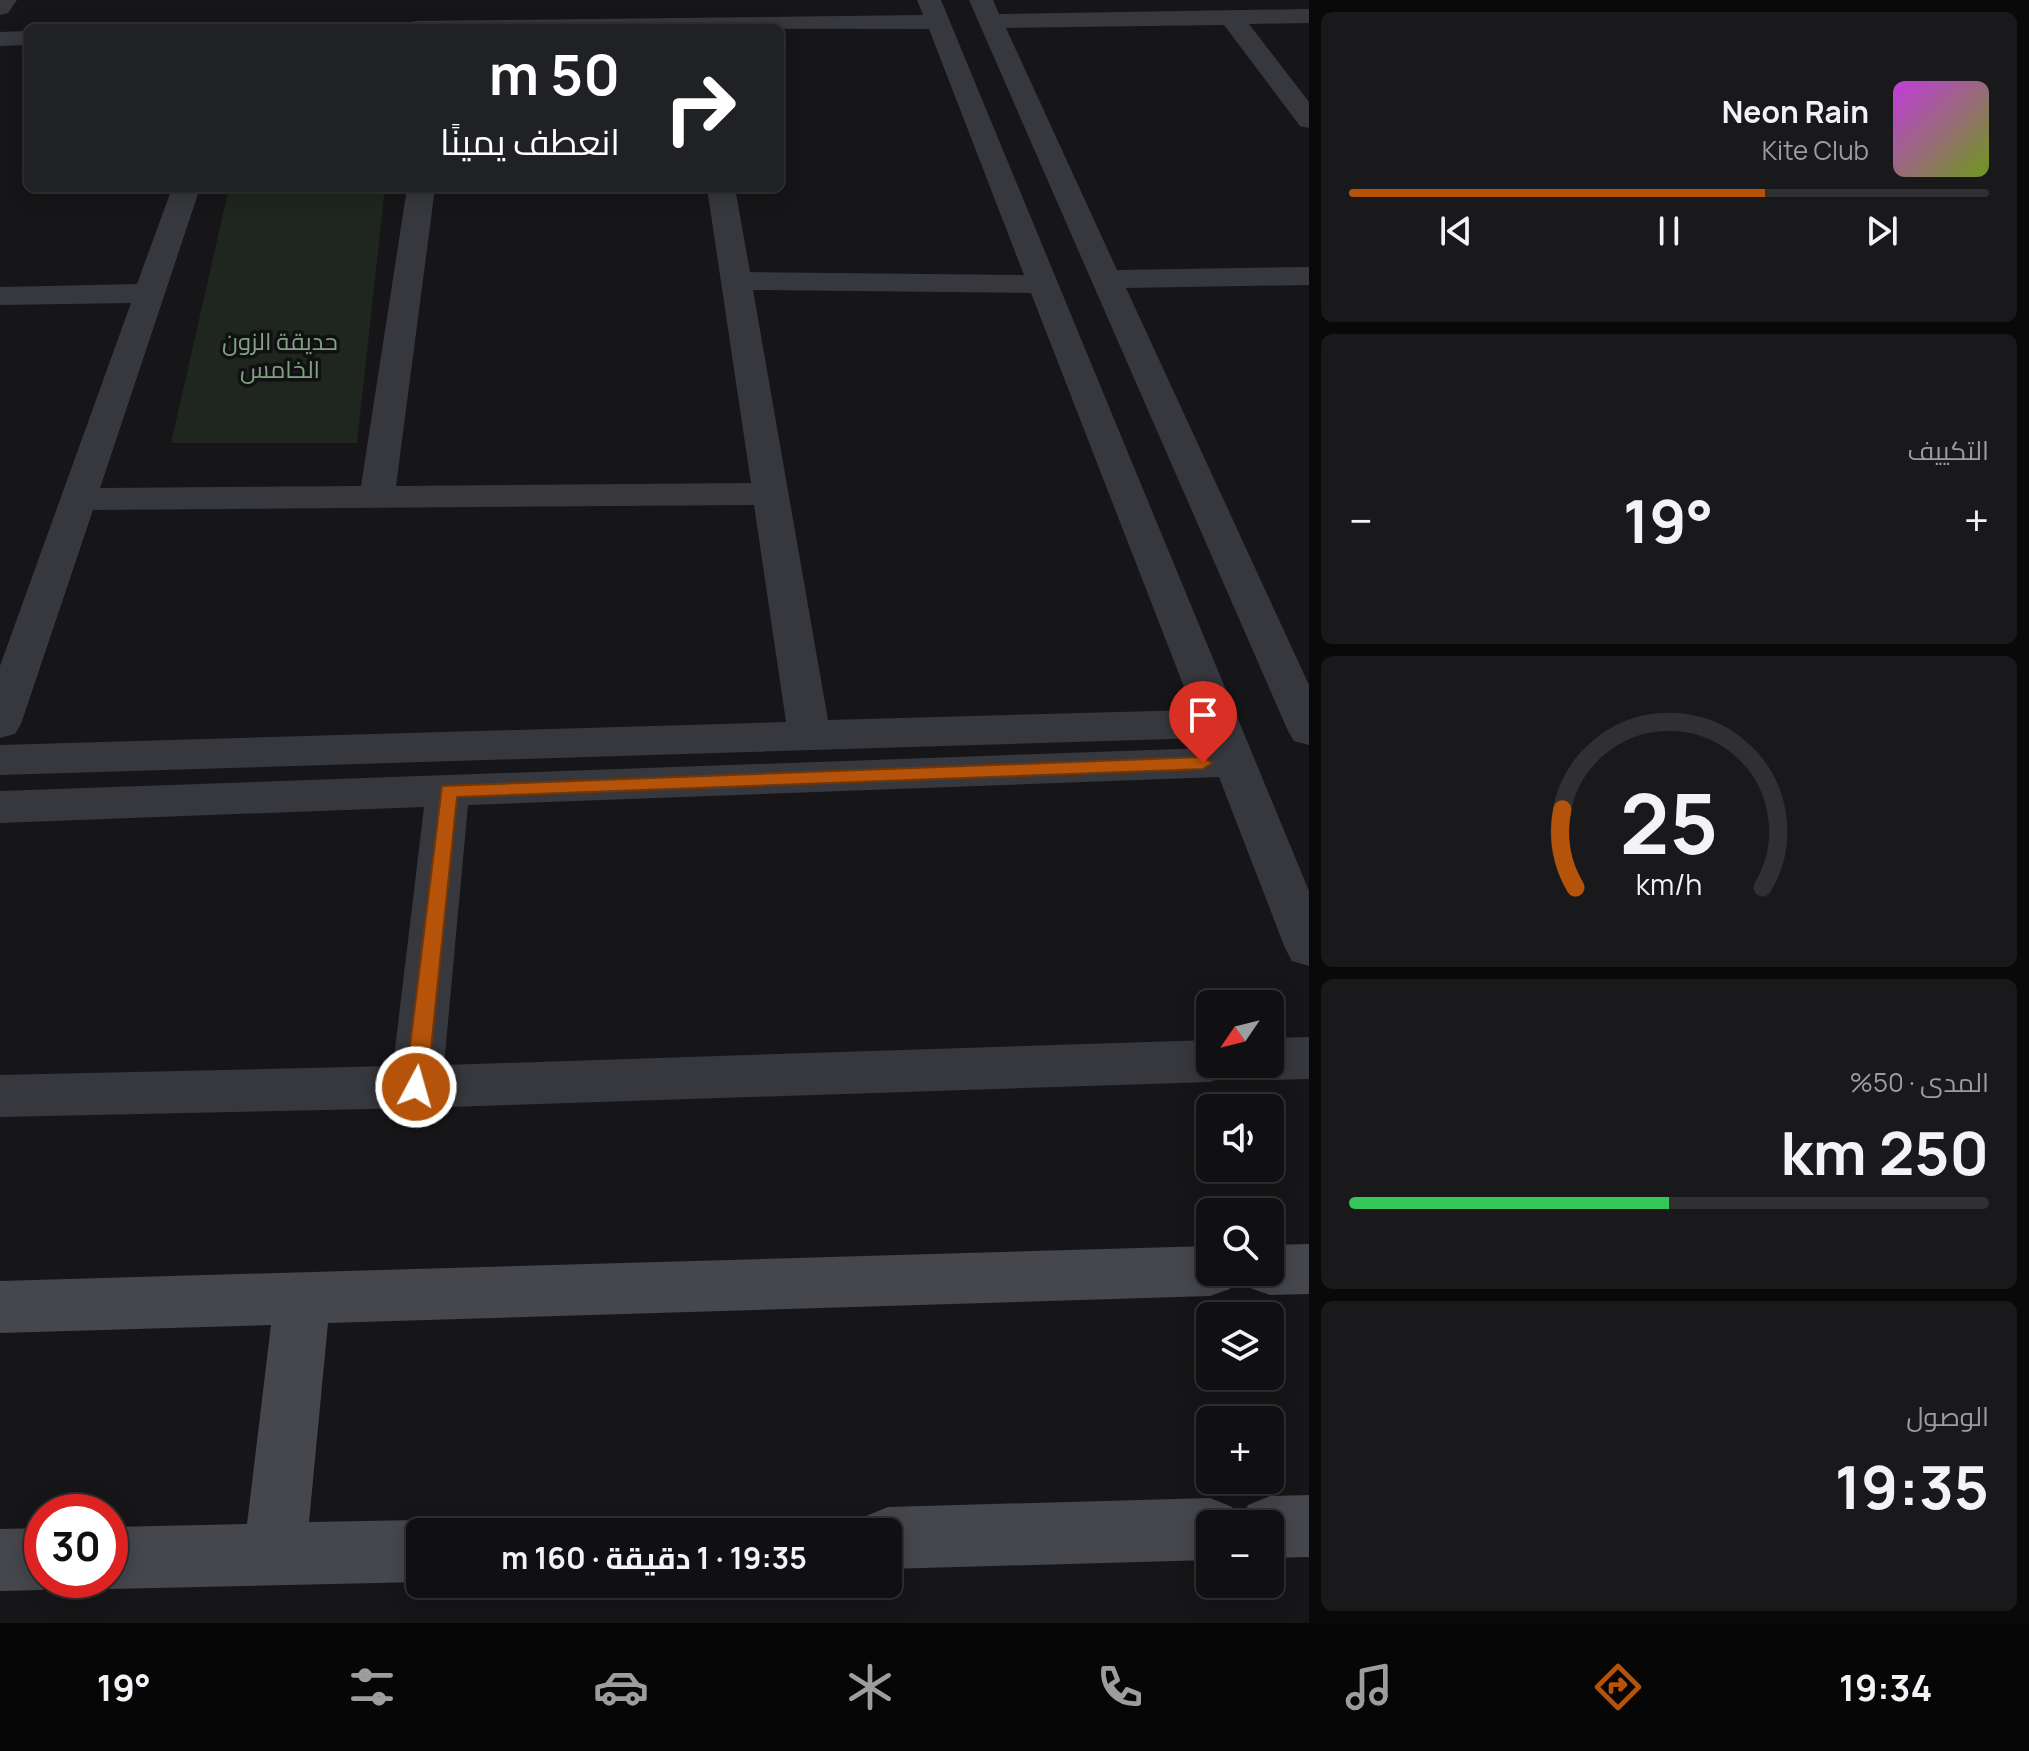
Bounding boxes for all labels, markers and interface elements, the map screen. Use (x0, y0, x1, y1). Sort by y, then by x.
text: 50 m (489, 35, 620, 112)
icon: right (648, 56, 752, 160)
text: Neon Rain (1722, 91, 1869, 132)
text: انعطف يمينًا (440, 117, 620, 166)
text: Kite Club (1762, 132, 1869, 168)
icon: previous (1434, 209, 1478, 253)
icon: pause (1647, 209, 1691, 253)
icon: next (1860, 209, 1904, 253)
park label: حديقة الزون الخامس (222, 324, 338, 385)
text: التكييف (1907, 432, 1989, 468)
text: 19° (1623, 479, 1713, 561)
text: − (1349, 490, 1373, 550)
text: + (1964, 490, 1989, 550)
pin (1169, 681, 1237, 763)
icon: arrive (1181, 693, 1225, 737)
text: 25 (1620, 764, 1718, 878)
text: km/h (1636, 865, 1702, 904)
north arrow (1196, 990, 1284, 1078)
map controls (1196, 990, 1284, 1598)
position arrow (374, 1045, 458, 1129)
text: المدى · 50% (1849, 1064, 1989, 1100)
button: sound (1196, 1094, 1284, 1182)
text: 250 km (1780, 1111, 1989, 1193)
button: search (1196, 1198, 1284, 1286)
button: layers (1196, 1302, 1284, 1390)
text: الوصول (1906, 1398, 1989, 1434)
button: + (1196, 1406, 1284, 1494)
text: 19:35 (1835, 1445, 1989, 1527)
speed limit sign: 30 (24, 1494, 128, 1598)
button: − (1196, 1510, 1284, 1598)
text: 19:35 · 1 دقيقة · 160 m (501, 1537, 807, 1578)
icon: filters (344, 1659, 400, 1715)
icon: car (593, 1659, 649, 1715)
icon: climate (842, 1659, 898, 1715)
icon: phone (1092, 1659, 1148, 1715)
icon: music (1341, 1659, 1397, 1715)
icon: directions (1590, 1659, 1646, 1715)
text: 19° (97, 1663, 151, 1712)
text: 19:34 (1839, 1663, 1932, 1712)

